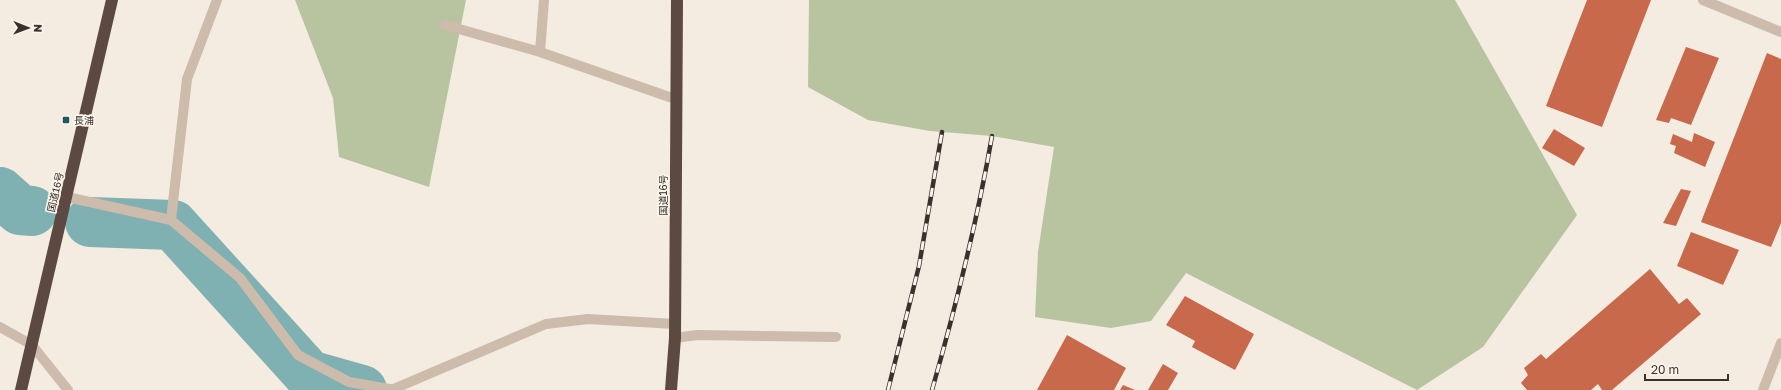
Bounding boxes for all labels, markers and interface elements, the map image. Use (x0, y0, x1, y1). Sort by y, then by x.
north arrow (8, 8, 48, 48)
text: N (32, 24, 45, 32)
place label: 長浦 (74, 114, 94, 126)
marker: 長浦 (61, 115, 71, 125)
street label: 国道16号 (45, 171, 65, 213)
street label: 国道16号 (657, 175, 669, 215)
scale bar (1645, 356, 1728, 382)
text: 20 m (1651, 362, 1679, 377)

